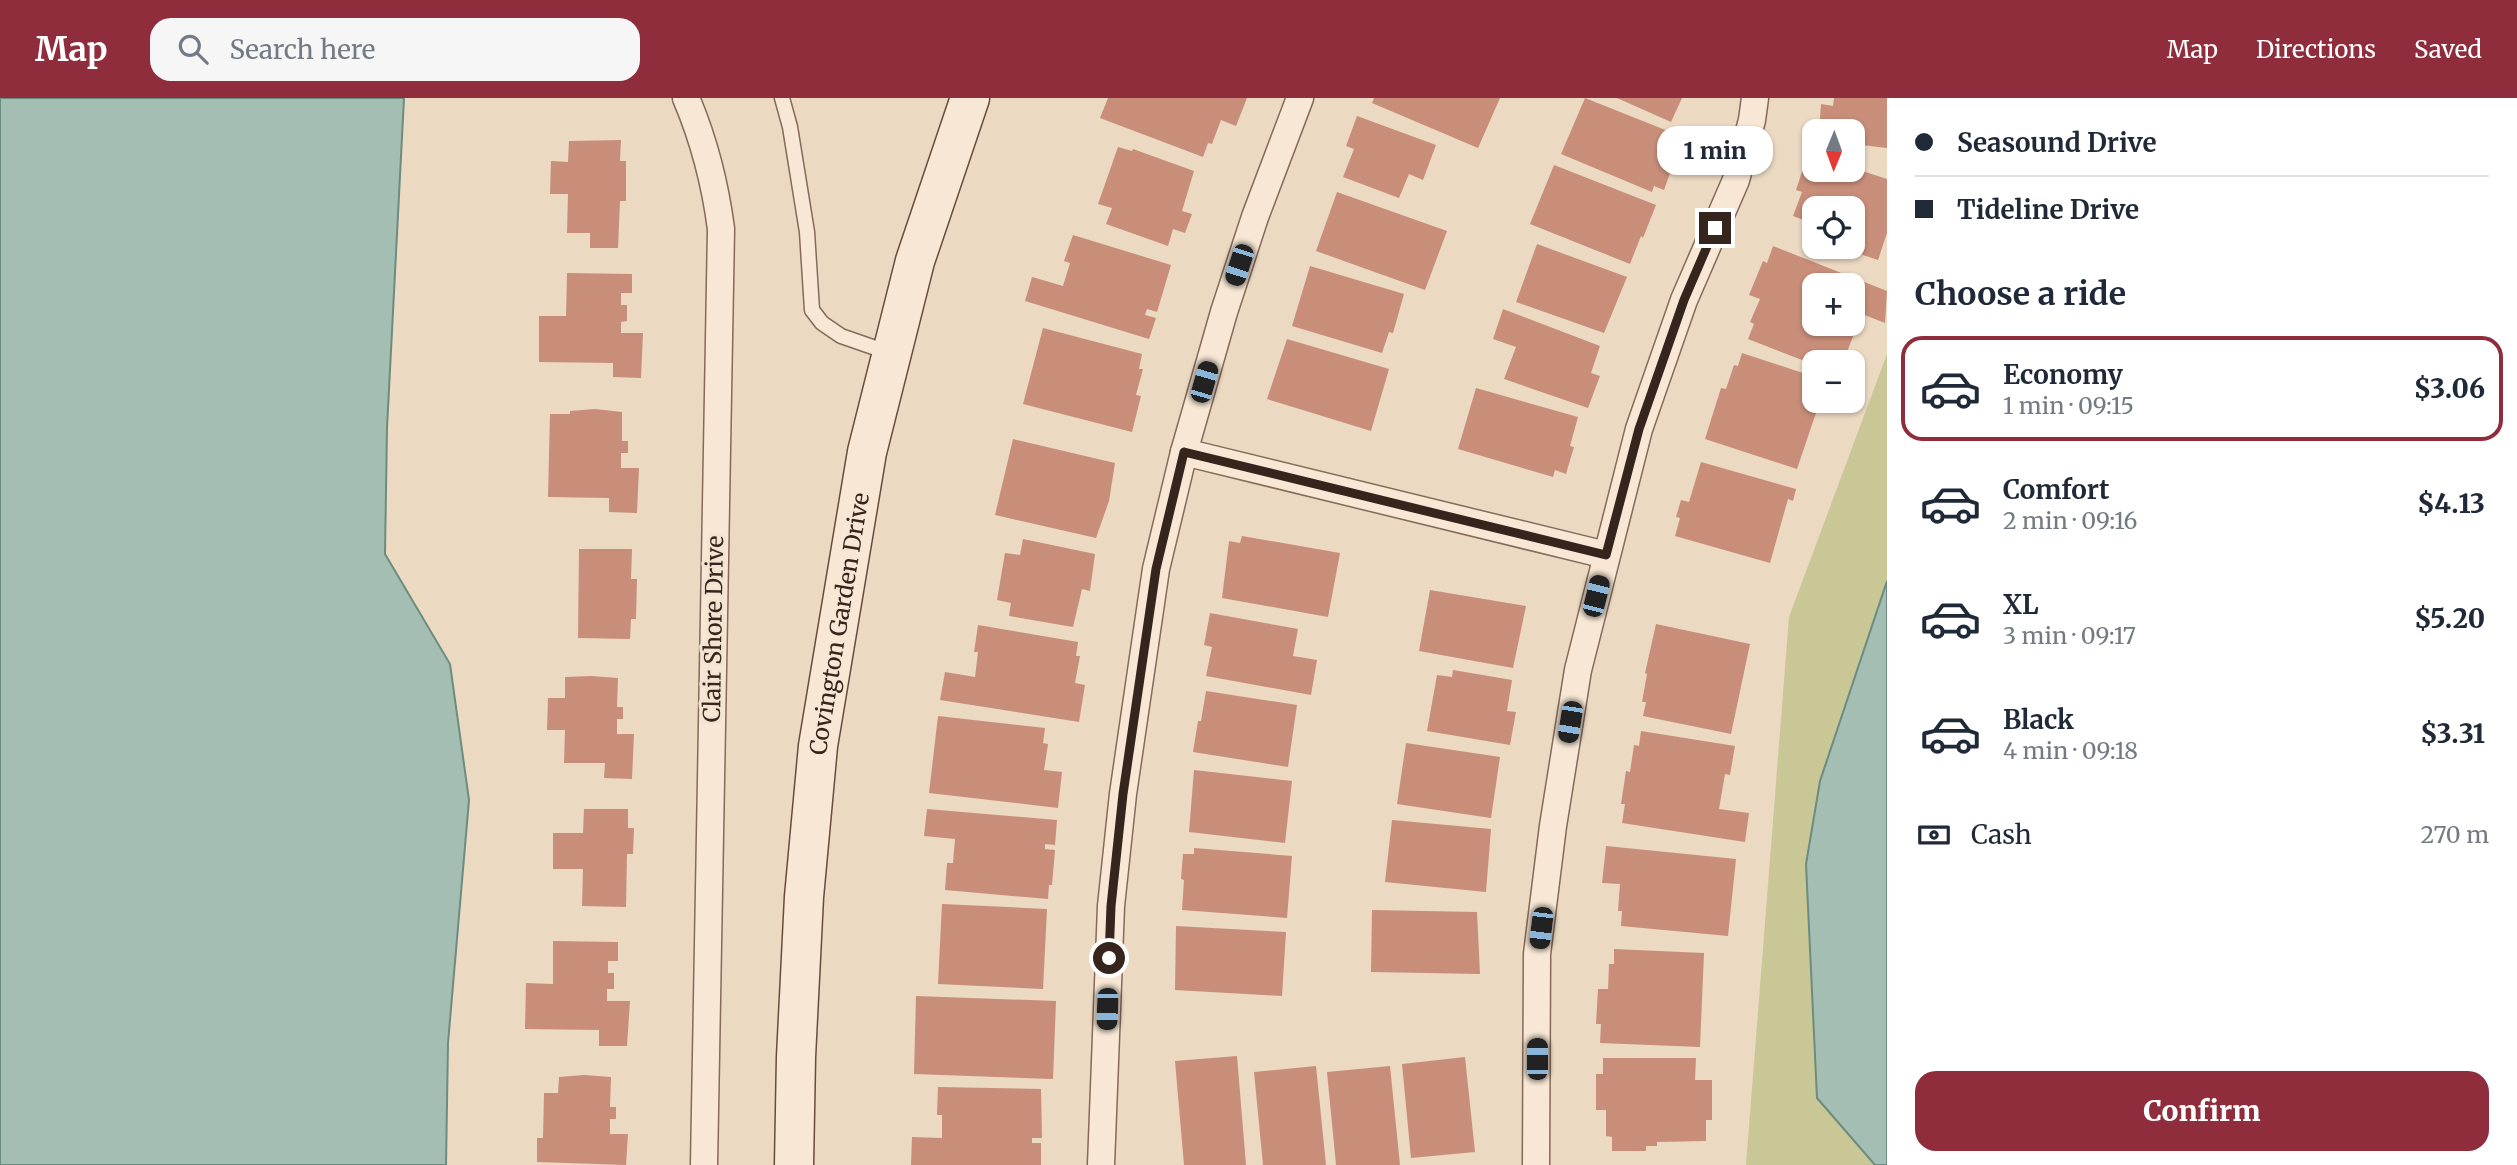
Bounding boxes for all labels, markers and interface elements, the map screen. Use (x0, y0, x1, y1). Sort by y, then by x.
search box (150, 18, 640, 81)
text: Map (35, 29, 108, 70)
icon: search (174, 30, 212, 68)
text: Search here (230, 33, 375, 66)
text: Map (2167, 34, 2218, 65)
text: Directions (2256, 34, 2376, 65)
text: Saved (2414, 34, 2482, 65)
north arrow (1802, 119, 1866, 182)
map controls (1802, 119, 1865, 413)
text: Seasound Drive (1957, 126, 2157, 159)
callout: 1 min (1657, 127, 1773, 176)
text: 1 min (1683, 136, 1747, 165)
text: Tideline Drive (1957, 193, 2139, 226)
button: locate (1802, 196, 1865, 259)
route end (1699, 212, 1731, 244)
car (1223, 242, 1256, 288)
button: + (1802, 273, 1865, 336)
text: Choose a ride (1915, 274, 2126, 314)
button: − (1802, 350, 1865, 413)
icon: car (1919, 357, 1982, 420)
text: Economy (2003, 358, 2123, 391)
car (1189, 359, 1220, 405)
text: $3.06 (2414, 372, 2485, 405)
text: 1 min · 09:15 (2003, 391, 2134, 420)
icon: car (1919, 472, 1982, 535)
text: Comfort (2003, 473, 2109, 506)
text: $4.13 (2417, 487, 2485, 520)
street label: Covington Garden Drive (803, 490, 875, 756)
text: 2 min · 09:16 (2003, 506, 2138, 535)
street label: Clair Shore Drive (697, 535, 729, 723)
car (1581, 573, 1612, 619)
icon: car (1919, 587, 1982, 650)
text: XL (2003, 588, 2039, 621)
text: $5.20 (2414, 602, 2485, 635)
text: 3 min · 09:17 (2003, 621, 2136, 650)
car (1557, 700, 1584, 744)
icon: car (1919, 702, 1982, 765)
text: Black (2003, 703, 2074, 736)
text: $3.31 (2420, 717, 2485, 750)
text: 4 min · 09:18 (2003, 736, 2138, 765)
icon: cash (1915, 816, 1953, 854)
text: Cash (1971, 818, 2032, 851)
text: 270 m (2421, 820, 2489, 849)
car (1529, 906, 1554, 950)
route start (1093, 942, 1125, 974)
car (1096, 988, 1119, 1030)
car (1527, 1038, 1548, 1080)
button: Confirm (1915, 1071, 2489, 1151)

